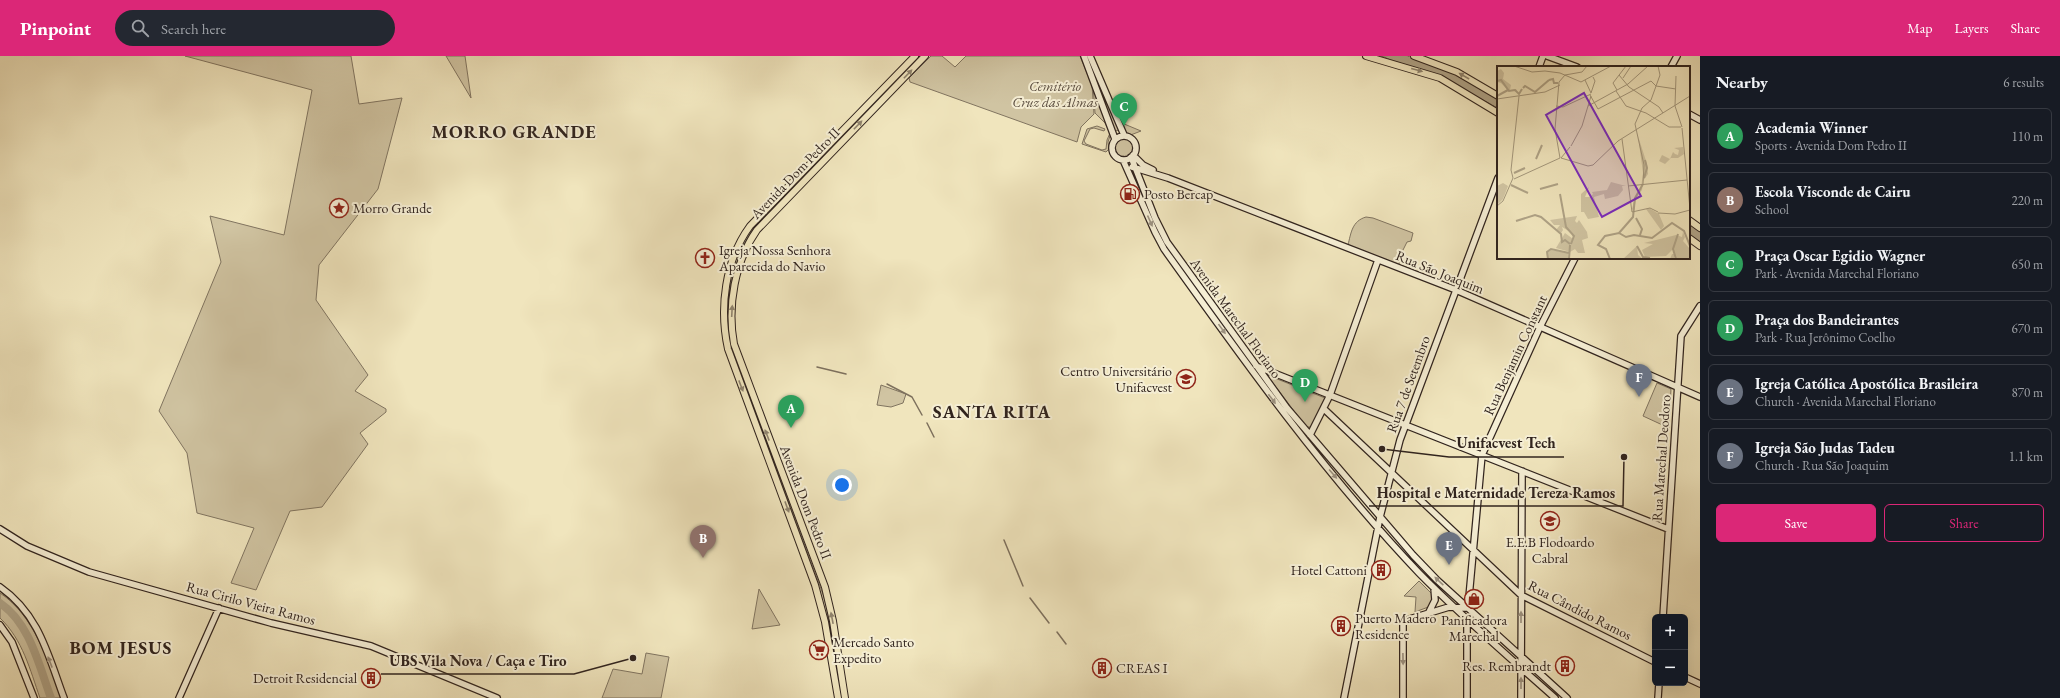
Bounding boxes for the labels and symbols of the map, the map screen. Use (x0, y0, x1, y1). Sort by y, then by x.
inset map (1497, 66, 1690, 259)
one-way arrow (1411, 67, 1423, 73)
one-way arrow (903, 69, 913, 79)
one-way arrow (1458, 72, 1470, 79)
park label: Cemitério Cruz das Almas (1012, 77, 1098, 111)
pin: C (1111, 93, 1137, 126)
district label: MORRO GRANDE (431, 120, 597, 143)
one-way arrow (853, 120, 863, 130)
street label: Avenida Dom Pedro II (746, 123, 844, 223)
fuel station icon: Posto Bercap (1119, 183, 1141, 205)
place label: Posto Bercap (1144, 185, 1213, 203)
place icon: Morro Grande (328, 197, 350, 219)
place label: Morro Grande (353, 199, 432, 217)
one-way arrow (1147, 216, 1153, 227)
place label: Igreja Nossa Senhora Aparecida do Navio (718, 241, 831, 275)
street label: Rua São Joaquim (1393, 246, 1487, 298)
church icon: Igreja Nossa Senhora Aparecida do Navio (694, 247, 716, 269)
street label: Avenida Marechal Floriano (1186, 254, 1286, 382)
street label: Rua Benjamin Constant (1479, 291, 1551, 418)
one-way arrow (728, 305, 735, 317)
one-way arrow (1218, 324, 1226, 335)
street label: Rua 7 de Setembro (1382, 333, 1434, 435)
place label: Centro Universitário Unifacvest (1060, 362, 1173, 396)
pin: F (1626, 364, 1652, 397)
school or university icon: Centro Universitário Unifacvest (1175, 368, 1197, 390)
pin: D (1292, 369, 1318, 402)
one-way arrow (738, 380, 744, 392)
one-way arrow (1267, 393, 1276, 404)
street label: Rua Marechal Deodoro (1648, 394, 1674, 522)
pin: A (778, 395, 804, 428)
district label: SANTA RITA (933, 400, 1051, 423)
one-way arrow (764, 429, 770, 441)
callout: Unifacvest Tech (1449, 430, 1564, 457)
text: Unifacvest Tech (1456, 433, 1556, 452)
street label: Avenida Dom Pedro II (776, 441, 836, 562)
one-way arrow (1329, 468, 1338, 479)
your location (832, 475, 852, 495)
callout: Hospital e Maternidade Tereza Ramos (1369, 479, 1623, 506)
text: Hospital e Maternidade Tereza Ramos (1377, 483, 1615, 502)
one-way arrow (784, 502, 790, 514)
school or university icon: E.E.B Flodoardo Cabral (1539, 510, 1561, 532)
pin: B (690, 525, 716, 558)
pin: E (1436, 532, 1462, 565)
place label: E.E.B Flodoardo Cabral (1506, 533, 1594, 567)
building icon: Hotel Cattoni (1370, 559, 1392, 581)
place label: Hotel Cattoni (1291, 561, 1368, 579)
street label: Rua Cândido Ramos (1525, 576, 1635, 644)
street label: Rua Cirilo Vieira Ramos (185, 577, 318, 629)
one-way arrow (1434, 577, 1444, 586)
shop icon: Panificadora Marechal (1463, 588, 1485, 610)
place label: Puerto Madero Residence (1355, 609, 1437, 643)
one-way arrow (1518, 610, 1524, 623)
place label: Panificadora Marechal (1441, 611, 1507, 645)
one-way arrow (829, 612, 835, 624)
building icon: Puerto Madero Residence (1330, 615, 1352, 637)
place label: Mercado Santo Expedito (833, 633, 914, 667)
district label: BOM JESUS (70, 636, 172, 659)
supermarket icon: Mercado Santo Expedito (808, 639, 830, 661)
callout: UBS Vila Nova / Caça e Tiro (381, 647, 574, 674)
text: UBS Vila Nova / Caça e Tiro (389, 651, 567, 670)
one-way arrow (1400, 653, 1406, 666)
one-way arrow (47, 655, 53, 667)
building icon: Res. Rembrandt (1554, 655, 1576, 677)
building icon: CREAS I (1091, 657, 1113, 679)
place label: Res. Rembrandt (1462, 657, 1552, 675)
place label: CREAS I (1116, 659, 1168, 677)
building icon: Detroit Residencial (360, 667, 382, 689)
place label: Detroit Residencial (253, 669, 358, 687)
one-way arrow (1518, 676, 1524, 689)

